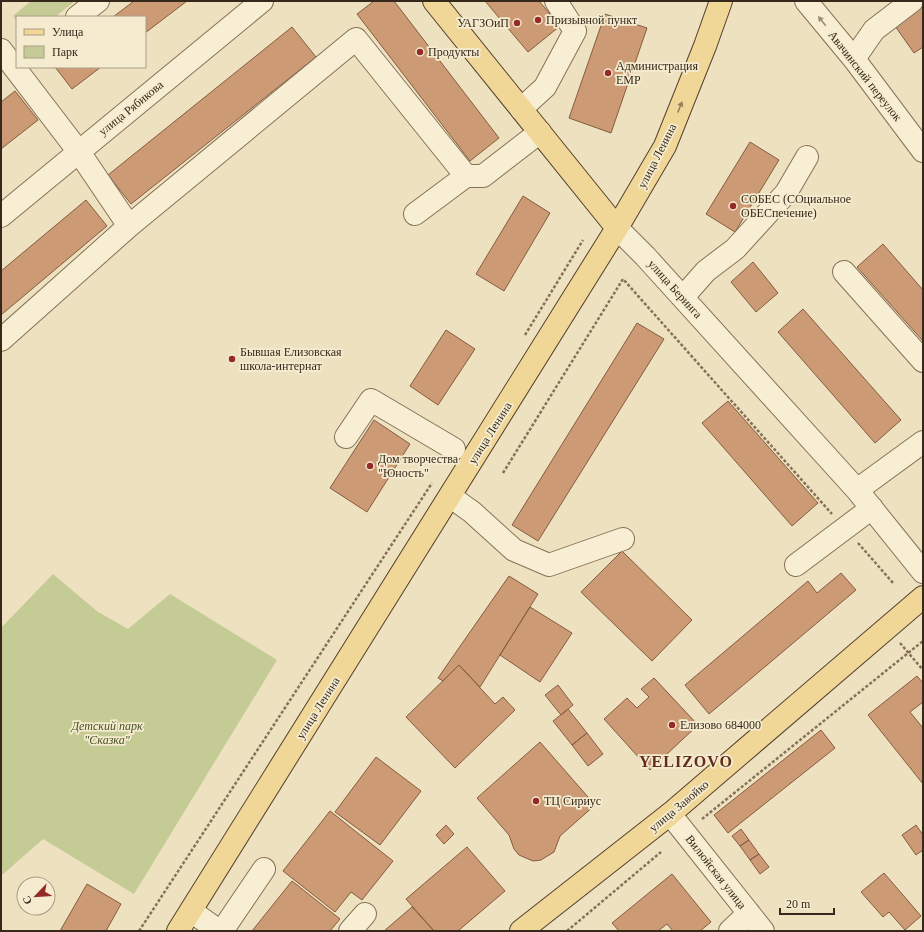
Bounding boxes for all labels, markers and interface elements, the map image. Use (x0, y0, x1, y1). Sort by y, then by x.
place label: Призывной пункт (546, 13, 638, 27)
marker: Призывной пункт (533, 15, 543, 25)
one-way arrow (818, 15, 827, 26)
legend (16, 16, 146, 68)
place label: УАГЗОиП (457, 16, 509, 30)
marker: УАГЗОиП (512, 18, 522, 28)
text: Улица (52, 25, 84, 39)
street label: Авачинский переулок (825, 28, 905, 124)
text: Парк (52, 45, 78, 59)
place label: Продукты (428, 45, 479, 59)
marker: Продукты (415, 47, 425, 57)
place label: Администрация ЕМР (616, 59, 699, 87)
marker: Администрация ЕМР (603, 68, 613, 78)
street label: улица Рябикова (96, 77, 167, 138)
one-way arrow (678, 100, 684, 112)
street label: улица Ленина (635, 121, 680, 191)
place label: СОБЕС (СОциальное ОБЕСпечение) (741, 192, 851, 220)
marker: СОБЕС (СОциальное ОБЕСпечение) (728, 201, 738, 211)
street label: улица Беринга (645, 257, 705, 322)
place label: Бывшая Елизовская школа-интернат (240, 345, 342, 373)
marker: Бывшая Елизовская школа-интернат (227, 354, 237, 364)
street label: улица Ленина (465, 399, 515, 467)
place label: Дом творчества "Юность" (378, 452, 459, 480)
marker: Дом творчества "Юность" (365, 461, 375, 471)
street label: улица Ленина (293, 674, 343, 742)
place label: Елизово 684000 (680, 718, 761, 732)
park label: Детский парк "Сказка" (70, 719, 143, 747)
marker: Елизово 684000 (667, 720, 677, 730)
district label: YELIZOVO (639, 753, 733, 770)
street label: улица Завойко (646, 777, 712, 835)
place label: ТЦ Сириус (544, 794, 601, 808)
marker: ТЦ Сириус (531, 796, 541, 806)
street label: Вилюйская улица (683, 832, 750, 912)
north arrow (16, 876, 56, 916)
scale bar (780, 890, 834, 916)
text: С (20, 894, 34, 906)
text: 20 m (786, 897, 811, 911)

